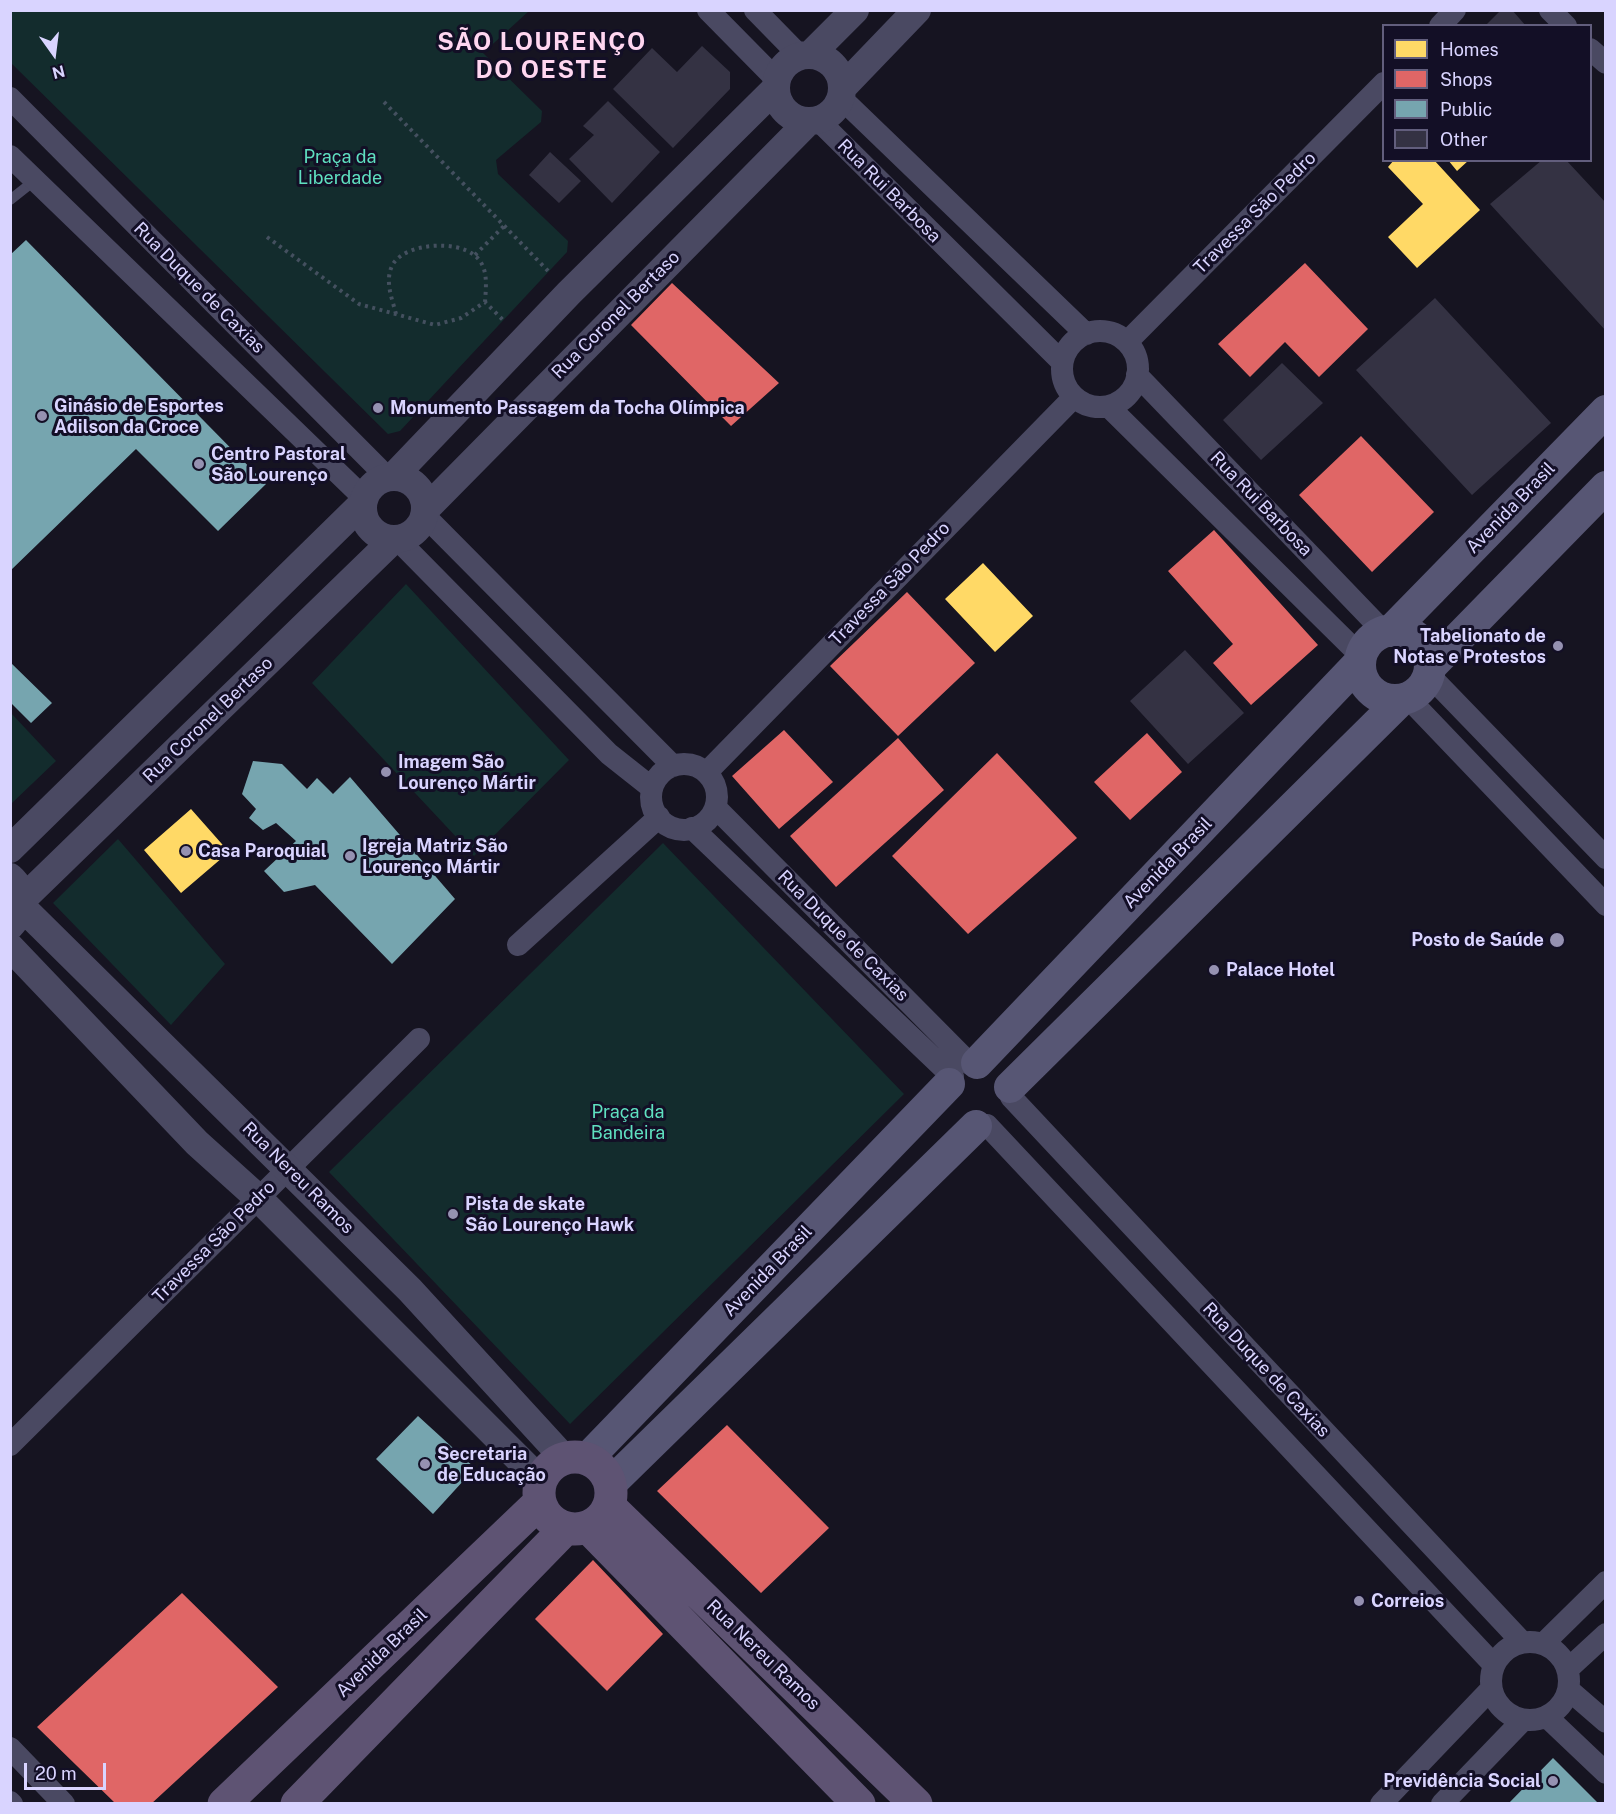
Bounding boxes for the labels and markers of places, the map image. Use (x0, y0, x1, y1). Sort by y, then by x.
place label: Ginásio de Esportes Adilson da Croce (54, 395, 224, 438)
place label: Monumento Passagem da Tocha Olímpica (390, 397, 745, 419)
marker: Monumento Passagem da Tocha Olímpica (371, 401, 385, 415)
marker: Ginásio de Esportes Adilson da Croce (35, 409, 49, 423)
place label: Centro Pastoral São Lourenço (211, 443, 346, 486)
marker: Centro Pastoral São Lourenço (192, 457, 206, 471)
place label: Tabelionato de Notas e Protestos (1393, 625, 1546, 668)
marker: Tabelionato de Notas e Protestos (1551, 639, 1565, 653)
place label: Imagem São Lourenço Mártir (398, 751, 536, 794)
marker: Imagem São Lourenço Mártir (379, 765, 393, 779)
place label: Igreja Matriz São Lourenço Mártir (362, 835, 508, 878)
place label: Casa Paroquial (198, 840, 327, 862)
marker: Casa Paroquial (179, 844, 193, 858)
marker: Igreja Matriz São Lourenço Mártir (343, 849, 357, 863)
place label: Posto de Saúde (1411, 929, 1544, 951)
marker: Posto de Saúde (1548, 931, 1566, 949)
place label: Palace Hotel (1226, 959, 1335, 981)
marker: Palace Hotel (1207, 963, 1221, 977)
place label: Pista de skate São Lourenço Hawk (465, 1193, 634, 1236)
marker: Pista de skate São Lourenço Hawk (446, 1207, 460, 1221)
place label: Secretaria de Educação (437, 1443, 546, 1486)
marker: Secretaria de Educação (418, 1457, 432, 1471)
place label: Correios (1371, 1590, 1444, 1612)
marker: Correios (1352, 1594, 1366, 1608)
place label: Previdência Social (1383, 1770, 1541, 1792)
marker: Previdência Social (1546, 1774, 1560, 1788)

